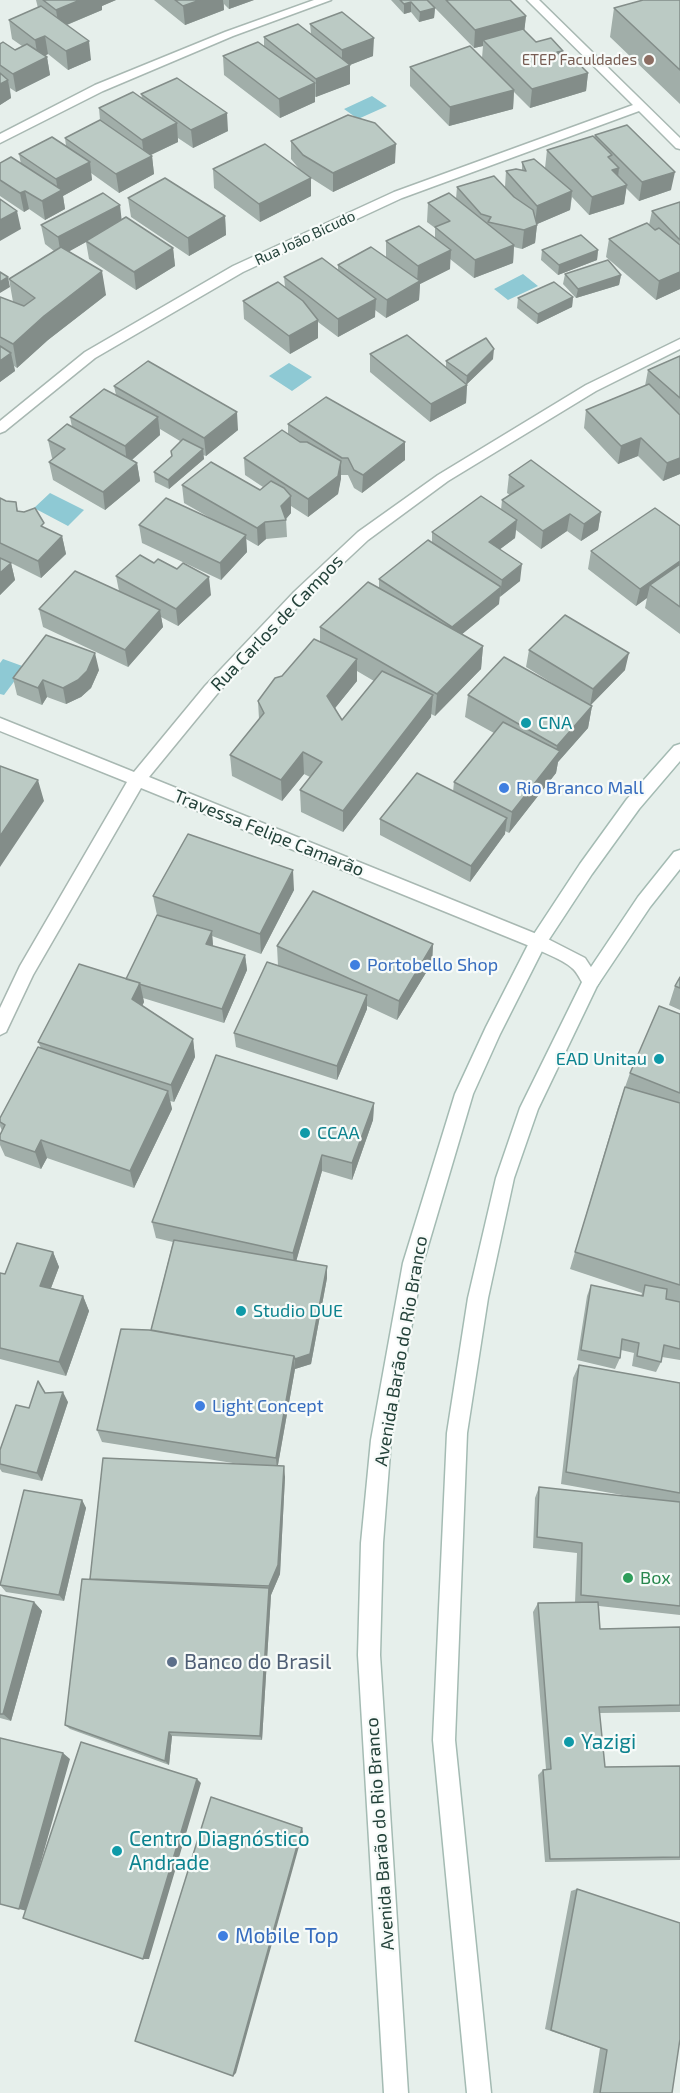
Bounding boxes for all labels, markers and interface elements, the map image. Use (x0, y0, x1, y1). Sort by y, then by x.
place label: ETEP Faculdades (522, 51, 637, 69)
marker: ETEP Faculdades (642, 53, 656, 67)
street label: Rua João Bicudo (252, 207, 358, 269)
street label: Rua Carlos de Campos (206, 550, 348, 696)
place label: CNA (538, 712, 572, 734)
marker: CNA (519, 716, 533, 730)
place label: Rio Branco Mall (516, 777, 644, 799)
marker: Rio Branco Mall (497, 781, 511, 795)
street label: Travessa Felipe Camarão (171, 785, 367, 881)
place label: Portobello Shop (367, 954, 498, 976)
marker: Portobello Shop (348, 958, 362, 972)
place label: EAD Unitau (556, 1048, 647, 1070)
marker: EAD Unitau (652, 1052, 666, 1066)
place label: CCAA (317, 1122, 360, 1144)
marker: CCAA (298, 1126, 312, 1140)
street label: Avenida Barão do Rio Branco (370, 1234, 432, 1468)
place label: Studio DUE (253, 1300, 343, 1322)
marker: Studio DUE (234, 1304, 248, 1318)
place label: Light Concept (212, 1395, 324, 1417)
marker: Light Concept (193, 1399, 207, 1413)
place label: Box (640, 1567, 671, 1589)
marker: Box (621, 1571, 635, 1585)
place label: Banco do Brasil (184, 1649, 331, 1675)
marker: Banco do Brasil (165, 1655, 179, 1669)
street label: Avenida Barão do Rio Branco (361, 1717, 399, 1951)
place label: Yazigi (581, 1729, 636, 1755)
marker: Yazigi (562, 1735, 576, 1749)
place label: Centro Diagnóstico Andrade (129, 1826, 310, 1876)
marker: Centro Diagnóstico Andrade (110, 1844, 124, 1858)
place label: Mobile Top (235, 1923, 339, 1949)
marker: Mobile Top (216, 1929, 230, 1943)

